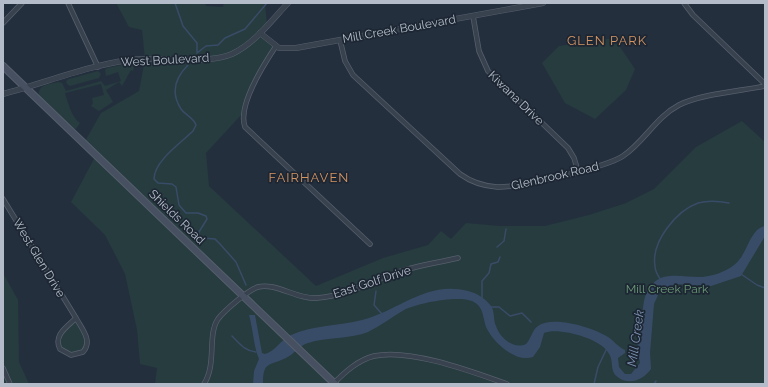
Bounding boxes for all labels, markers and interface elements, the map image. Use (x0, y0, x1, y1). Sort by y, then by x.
street label: Mill Creek Boulevard (341, 12, 457, 46)
district label: GLEN PARK (567, 33, 647, 48)
street label: West Boulevard (121, 51, 209, 69)
street label: Kiwana Drive (485, 68, 547, 128)
street label: Glenbrook Road (510, 159, 600, 193)
district label: FAIRHAVEN (269, 170, 349, 185)
street label: Shields Road (146, 187, 208, 247)
street label: West Glen Drive (10, 216, 68, 300)
street label: East Golf Drive (331, 263, 413, 301)
park label: Mill Creek Park (626, 282, 709, 296)
water label: Mill Creek (624, 309, 647, 367)

